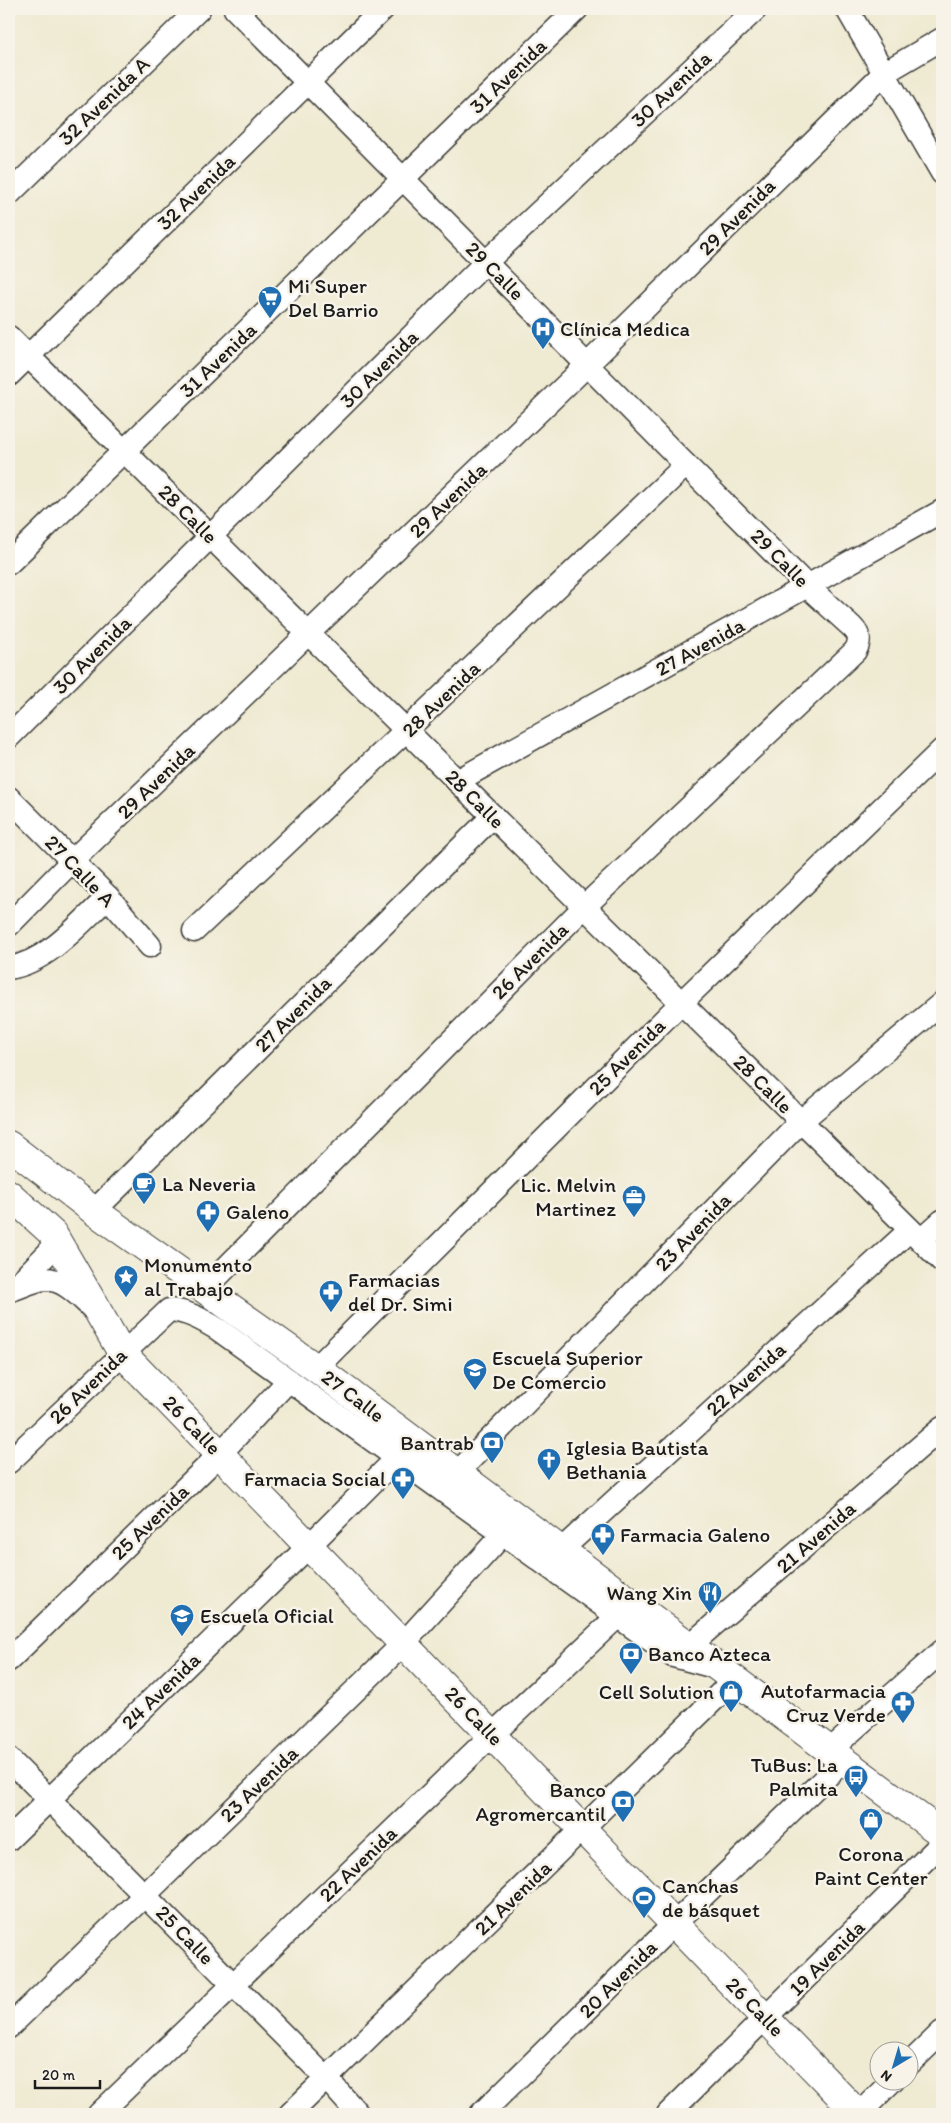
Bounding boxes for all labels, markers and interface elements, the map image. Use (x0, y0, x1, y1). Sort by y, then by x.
street label: 31 Avenida (464, 33, 552, 119)
street label: 30 Avenida (625, 45, 716, 132)
street label: 32 Avenida A (53, 51, 155, 150)
street label: 32 Avenida (151, 148, 240, 235)
street label: 29 Avenida (693, 173, 780, 260)
street label: 29 Calle (461, 236, 530, 305)
place label: Mi Super Del Barrio (288, 273, 379, 322)
supermarket icon: Mi Super Del Barrio (257, 285, 283, 319)
hospital icon: Clínica Medica (530, 316, 556, 350)
place label: Clínica Medica (560, 316, 690, 341)
street label: 31 Avenida (174, 317, 262, 403)
street label: 30 Avenida (334, 324, 423, 413)
street label: 29 Avenida (404, 456, 492, 543)
street label: 28 Calle (153, 479, 223, 549)
street label: 29 Calle (746, 523, 815, 592)
street label: 30 Avenida (47, 610, 136, 699)
street label: 27 Avenida (651, 612, 749, 681)
street label: 28 Avenida (396, 655, 485, 742)
street label: 29 Avenida (112, 737, 200, 824)
street label: 28 Calle (440, 764, 510, 834)
street label: 27 Calle A (40, 829, 121, 912)
street label: 26 Avenida (486, 917, 573, 1004)
street label: 27 Avenida (249, 970, 336, 1057)
street label: 25 Avenida (583, 1013, 670, 1100)
street label: 28 Calle (728, 1049, 798, 1119)
cafe icon: La Neveria (131, 1171, 157, 1205)
place label: La Neveria (162, 1171, 256, 1196)
place label: Lic. Melvin Martinez (520, 1172, 616, 1221)
office icon: Lic. Melvin Martinez (621, 1184, 647, 1218)
street label: 23 Avenida (649, 1187, 736, 1276)
pharmacy icon: Galeno (195, 1199, 221, 1233)
place label: Galeno (226, 1199, 289, 1224)
place label: Monumento al Trabajo (144, 1252, 252, 1301)
place icon: Monumento al Trabajo (113, 1264, 139, 1298)
place label: Farmacias del Dr. Simi (348, 1267, 453, 1316)
pharmacy icon: Farmacias del Dr. Simi (318, 1279, 344, 1313)
street label: 22 Avenida (701, 1336, 791, 1421)
street label: 26 Avenida (43, 1342, 132, 1429)
place label: Escuela Superior De Comercio (492, 1345, 643, 1394)
school or university icon: Escuela Superior De Comercio (462, 1357, 488, 1391)
street label: 27 Calle (317, 1364, 390, 1427)
street label: 26 Calle (158, 1390, 227, 1460)
place label: Bantrab (400, 1430, 474, 1455)
bank icon: Bantrab (479, 1430, 505, 1464)
place label: Iglesia Bautista Bethania (566, 1435, 708, 1484)
church icon: Iglesia Bautista Bethania (536, 1447, 562, 1481)
place label: Farmacia Social (244, 1466, 386, 1491)
pharmacy icon: Farmacia Social (390, 1466, 416, 1500)
street label: 25 Avenida (106, 1478, 194, 1565)
street label: 21 Avenida (771, 1495, 861, 1578)
pharmacy icon: Farmacia Galeno (590, 1522, 616, 1556)
place label: Farmacia Galeno (620, 1522, 770, 1547)
place label: Wang Xin (607, 1580, 692, 1605)
restaurant icon: Wang Xin (697, 1580, 723, 1614)
school or university icon: Escuela Oficial (169, 1603, 195, 1637)
place label: Escuela Oficial (200, 1603, 334, 1628)
bank icon: Banco Azteca (618, 1641, 644, 1675)
place label: Banco Azteca (648, 1641, 771, 1666)
street label: 24 Avenida (116, 1647, 205, 1734)
place label: Autofarmacia Cruz Verde (761, 1678, 886, 1727)
place label: Cell Solution (599, 1679, 714, 1704)
shop icon: Cell Solution (718, 1679, 744, 1713)
street label: 26 Calle (440, 1681, 509, 1751)
pharmacy icon: Autofarmacia Cruz Verde (890, 1690, 916, 1724)
street label: 23 Avenida (214, 1740, 303, 1827)
place label: TuBus: La Palmita (751, 1752, 838, 1801)
bus stop icon: TuBus: La Palmita (843, 1764, 869, 1798)
place label: Banco Agromercantil (476, 1777, 606, 1826)
bank icon: Banco Agromercantil (610, 1789, 636, 1823)
shop icon: Corona Paint Center (858, 1807, 884, 1841)
street label: 22 Avenida (314, 1820, 402, 1907)
place label: Corona Paint Center (814, 1841, 928, 1890)
street label: 21 Avenida (469, 1855, 556, 1940)
place label: Canchas de básquet (662, 1873, 760, 1922)
sports icon: Canchas de básquet (631, 1885, 657, 1919)
street label: 25 Calle (151, 1900, 220, 1970)
street label: 19 Avenida (783, 1914, 870, 2001)
street label: 20 Avenida (573, 1934, 662, 2023)
street label: 26 Calle (721, 1972, 790, 2042)
north arrow (868, 2040, 918, 2090)
scale bar (35, 2058, 100, 2090)
text: 20 m (42, 2066, 76, 2084)
text: N (877, 2066, 895, 2085)

